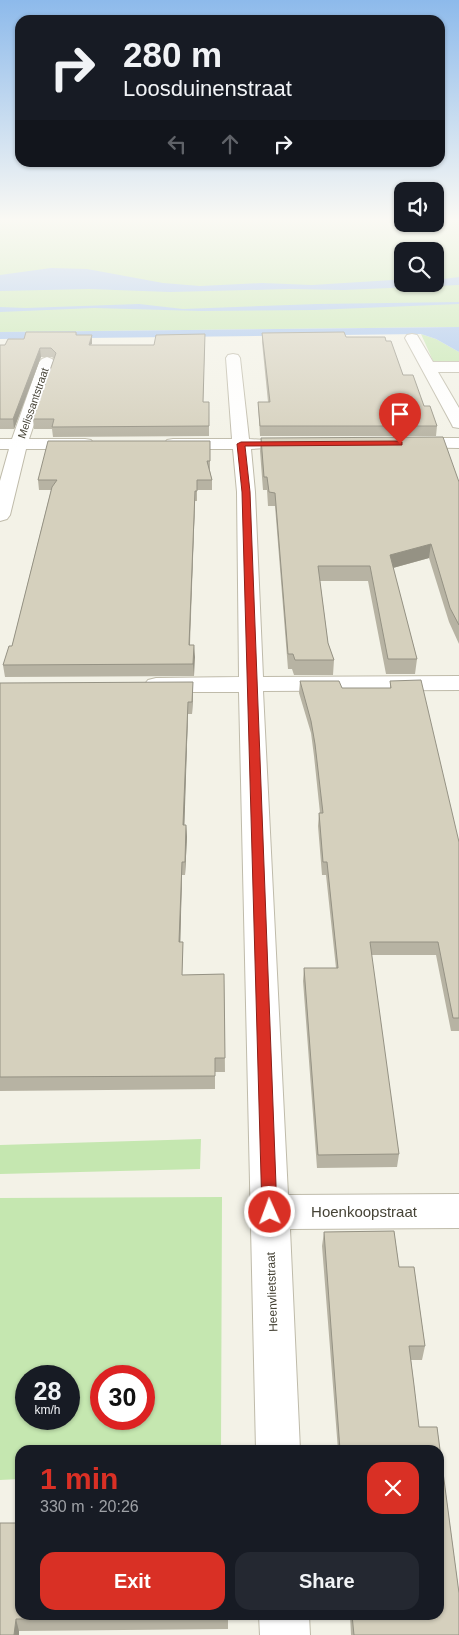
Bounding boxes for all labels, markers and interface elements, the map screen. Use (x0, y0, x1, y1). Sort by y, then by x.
icon: right (40, 35, 105, 100)
text: 280 m (123, 35, 222, 74)
text: Loosduinenstraat (123, 76, 292, 101)
icon: left (163, 130, 191, 158)
icon: ahead (216, 130, 244, 158)
icon: right (269, 130, 297, 158)
map controls (394, 182, 444, 292)
button: sound (394, 182, 444, 232)
button: search (394, 242, 444, 292)
street label: Melissantstraat (15, 366, 51, 440)
pin (379, 393, 421, 444)
icon: arrive (386, 400, 414, 428)
position arrow (243, 1185, 295, 1237)
street label: Hoenkoopstraat (311, 1203, 418, 1220)
street label: Heenvlietstraat (264, 1251, 280, 1332)
speed limit sign: 30 (90, 1365, 155, 1430)
text: 28 (34, 1377, 61, 1405)
text: km/h (34, 1403, 61, 1417)
text: 1 min (40, 1462, 118, 1495)
button: close (367, 1462, 419, 1514)
text: 330 m · 20:26 (40, 1498, 139, 1515)
button: Exit (40, 1552, 225, 1610)
button: Share (235, 1552, 419, 1610)

